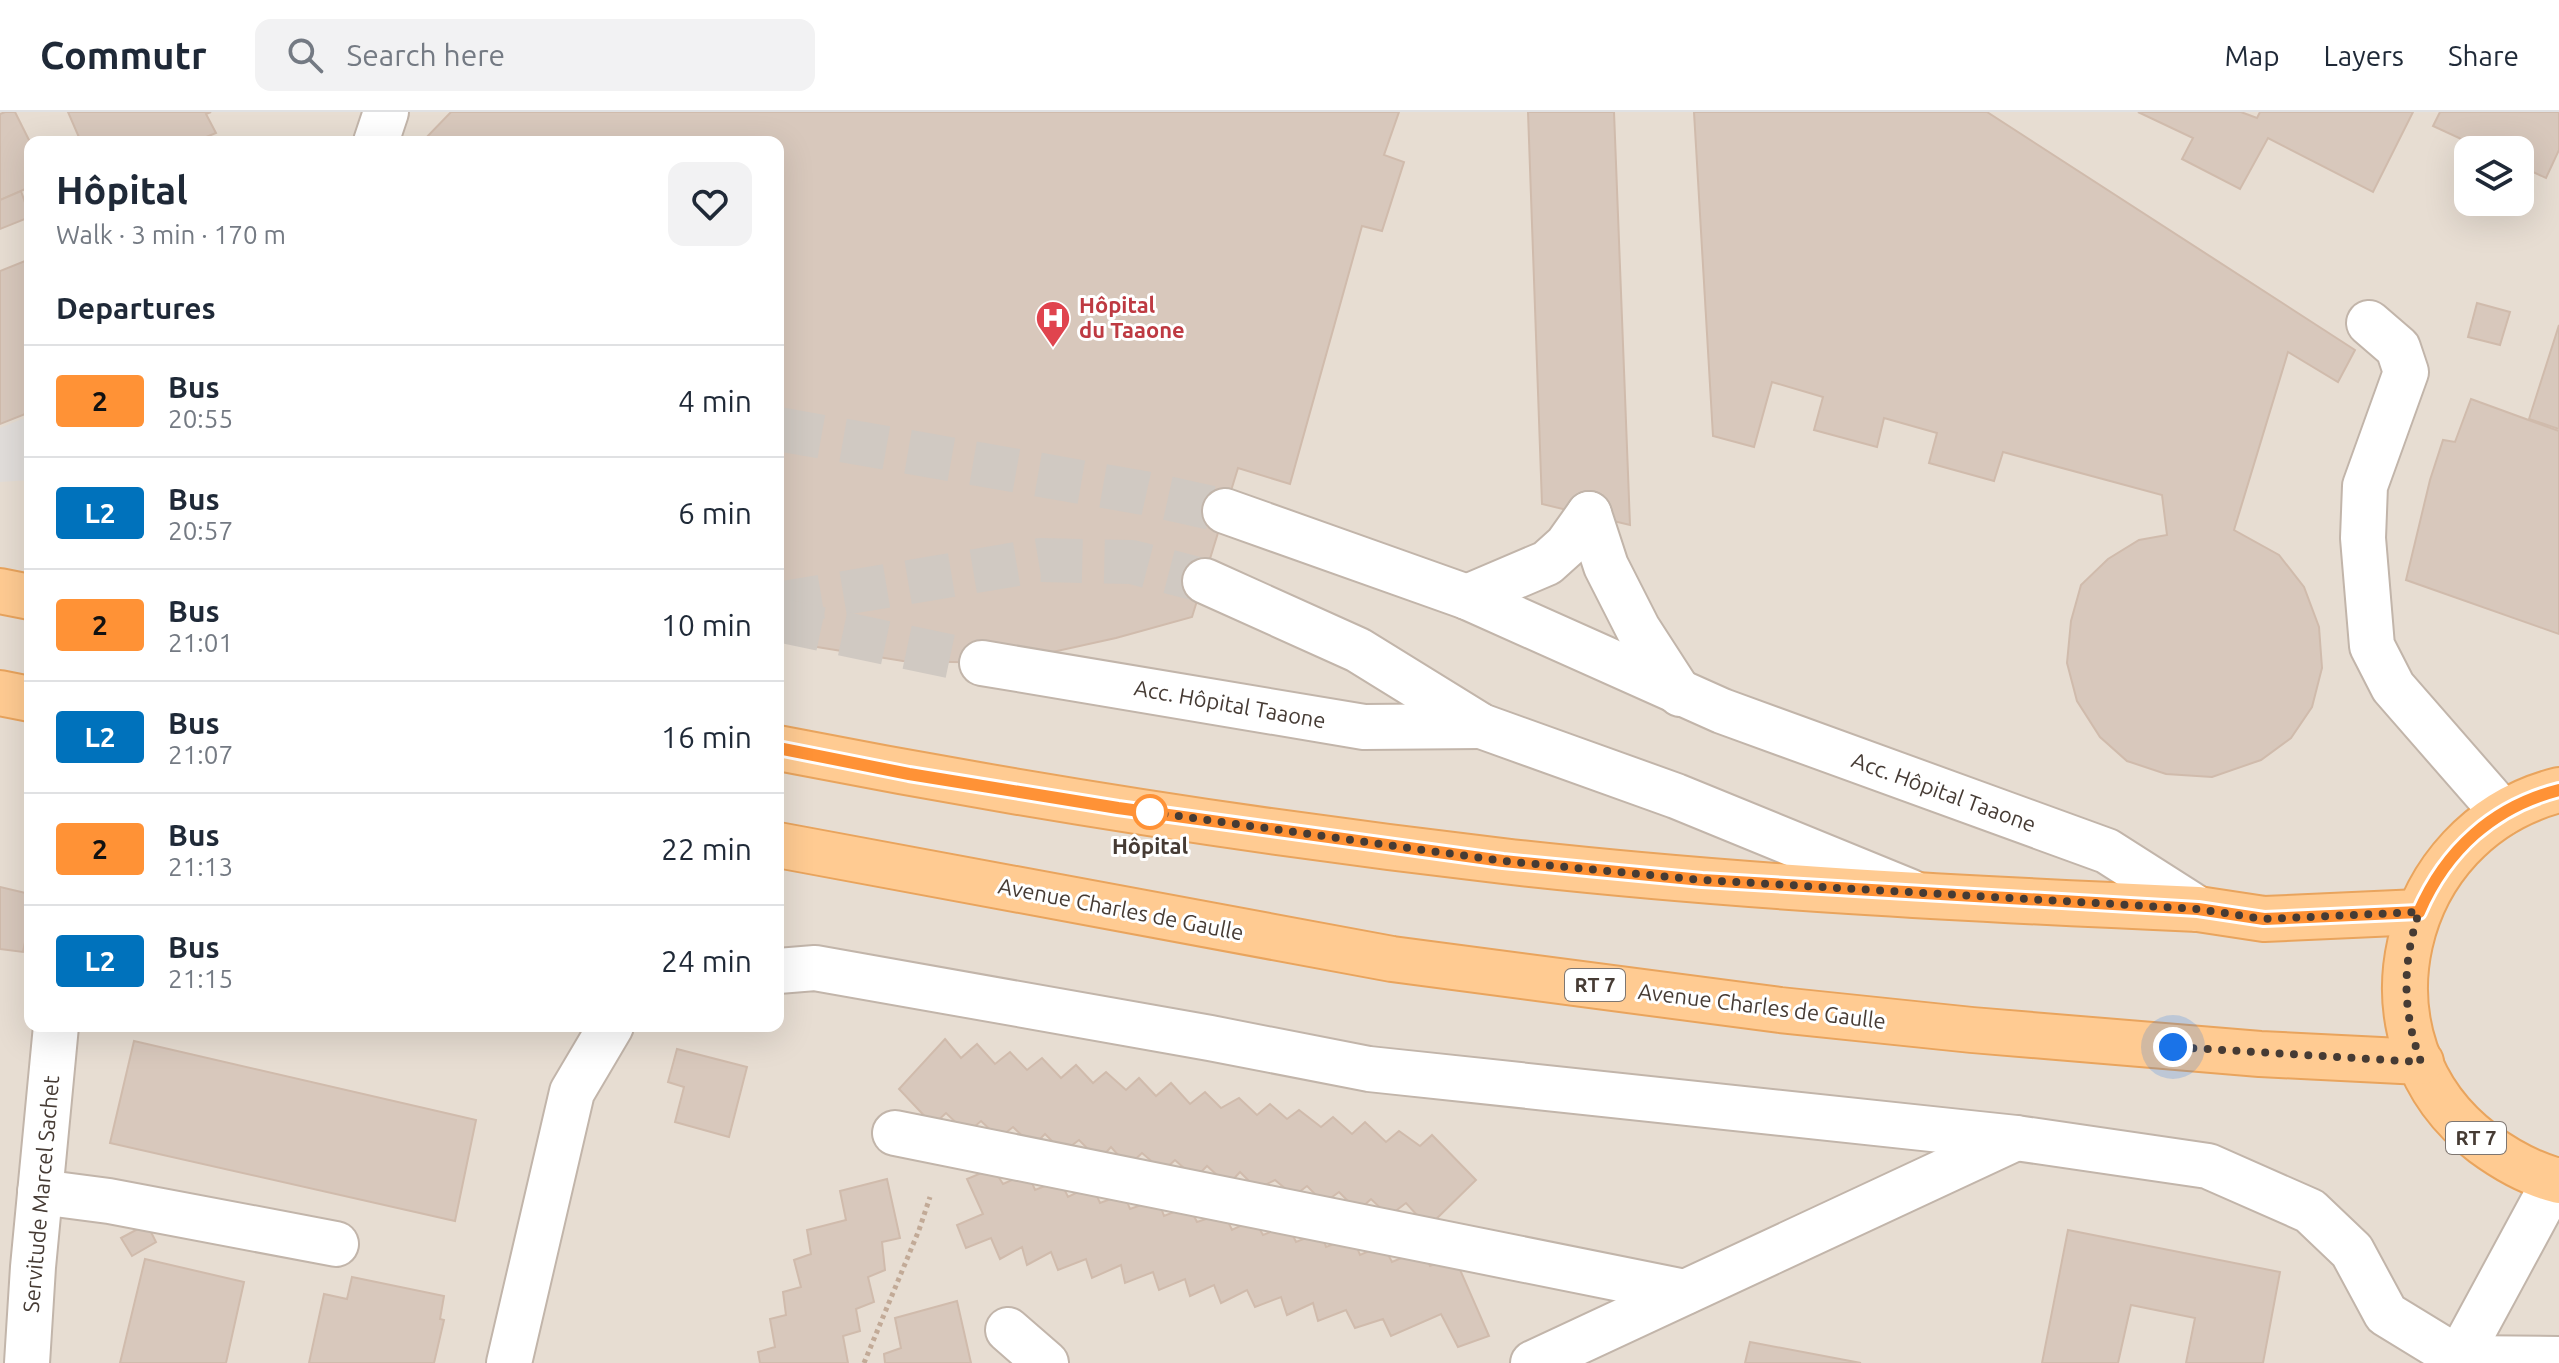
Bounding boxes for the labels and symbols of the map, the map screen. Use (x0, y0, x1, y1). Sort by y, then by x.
place label: Hôpital du Taaone (1079, 292, 1185, 342)
hospital icon: Hôpital du Taaone (1034, 299, 1072, 349)
street label: Acc. Hôpital Taaone (1132, 674, 1328, 733)
street label: Acc. Hôpital Taaone (1849, 747, 2040, 836)
marker: Hôpital (1133, 795, 1167, 829)
place label: Hôpital (1112, 833, 1188, 858)
street label: Avenue Charles de Gaulle (996, 872, 1246, 945)
road number: RT 7 (1565, 969, 1625, 1001)
street label: Avenue Charles de Gaulle (1637, 978, 1887, 1033)
your location (2153, 1027, 2193, 1067)
street label: Servitude Marcel Sachet (18, 1074, 63, 1314)
road number: RT 7 (2446, 1122, 2506, 1154)

